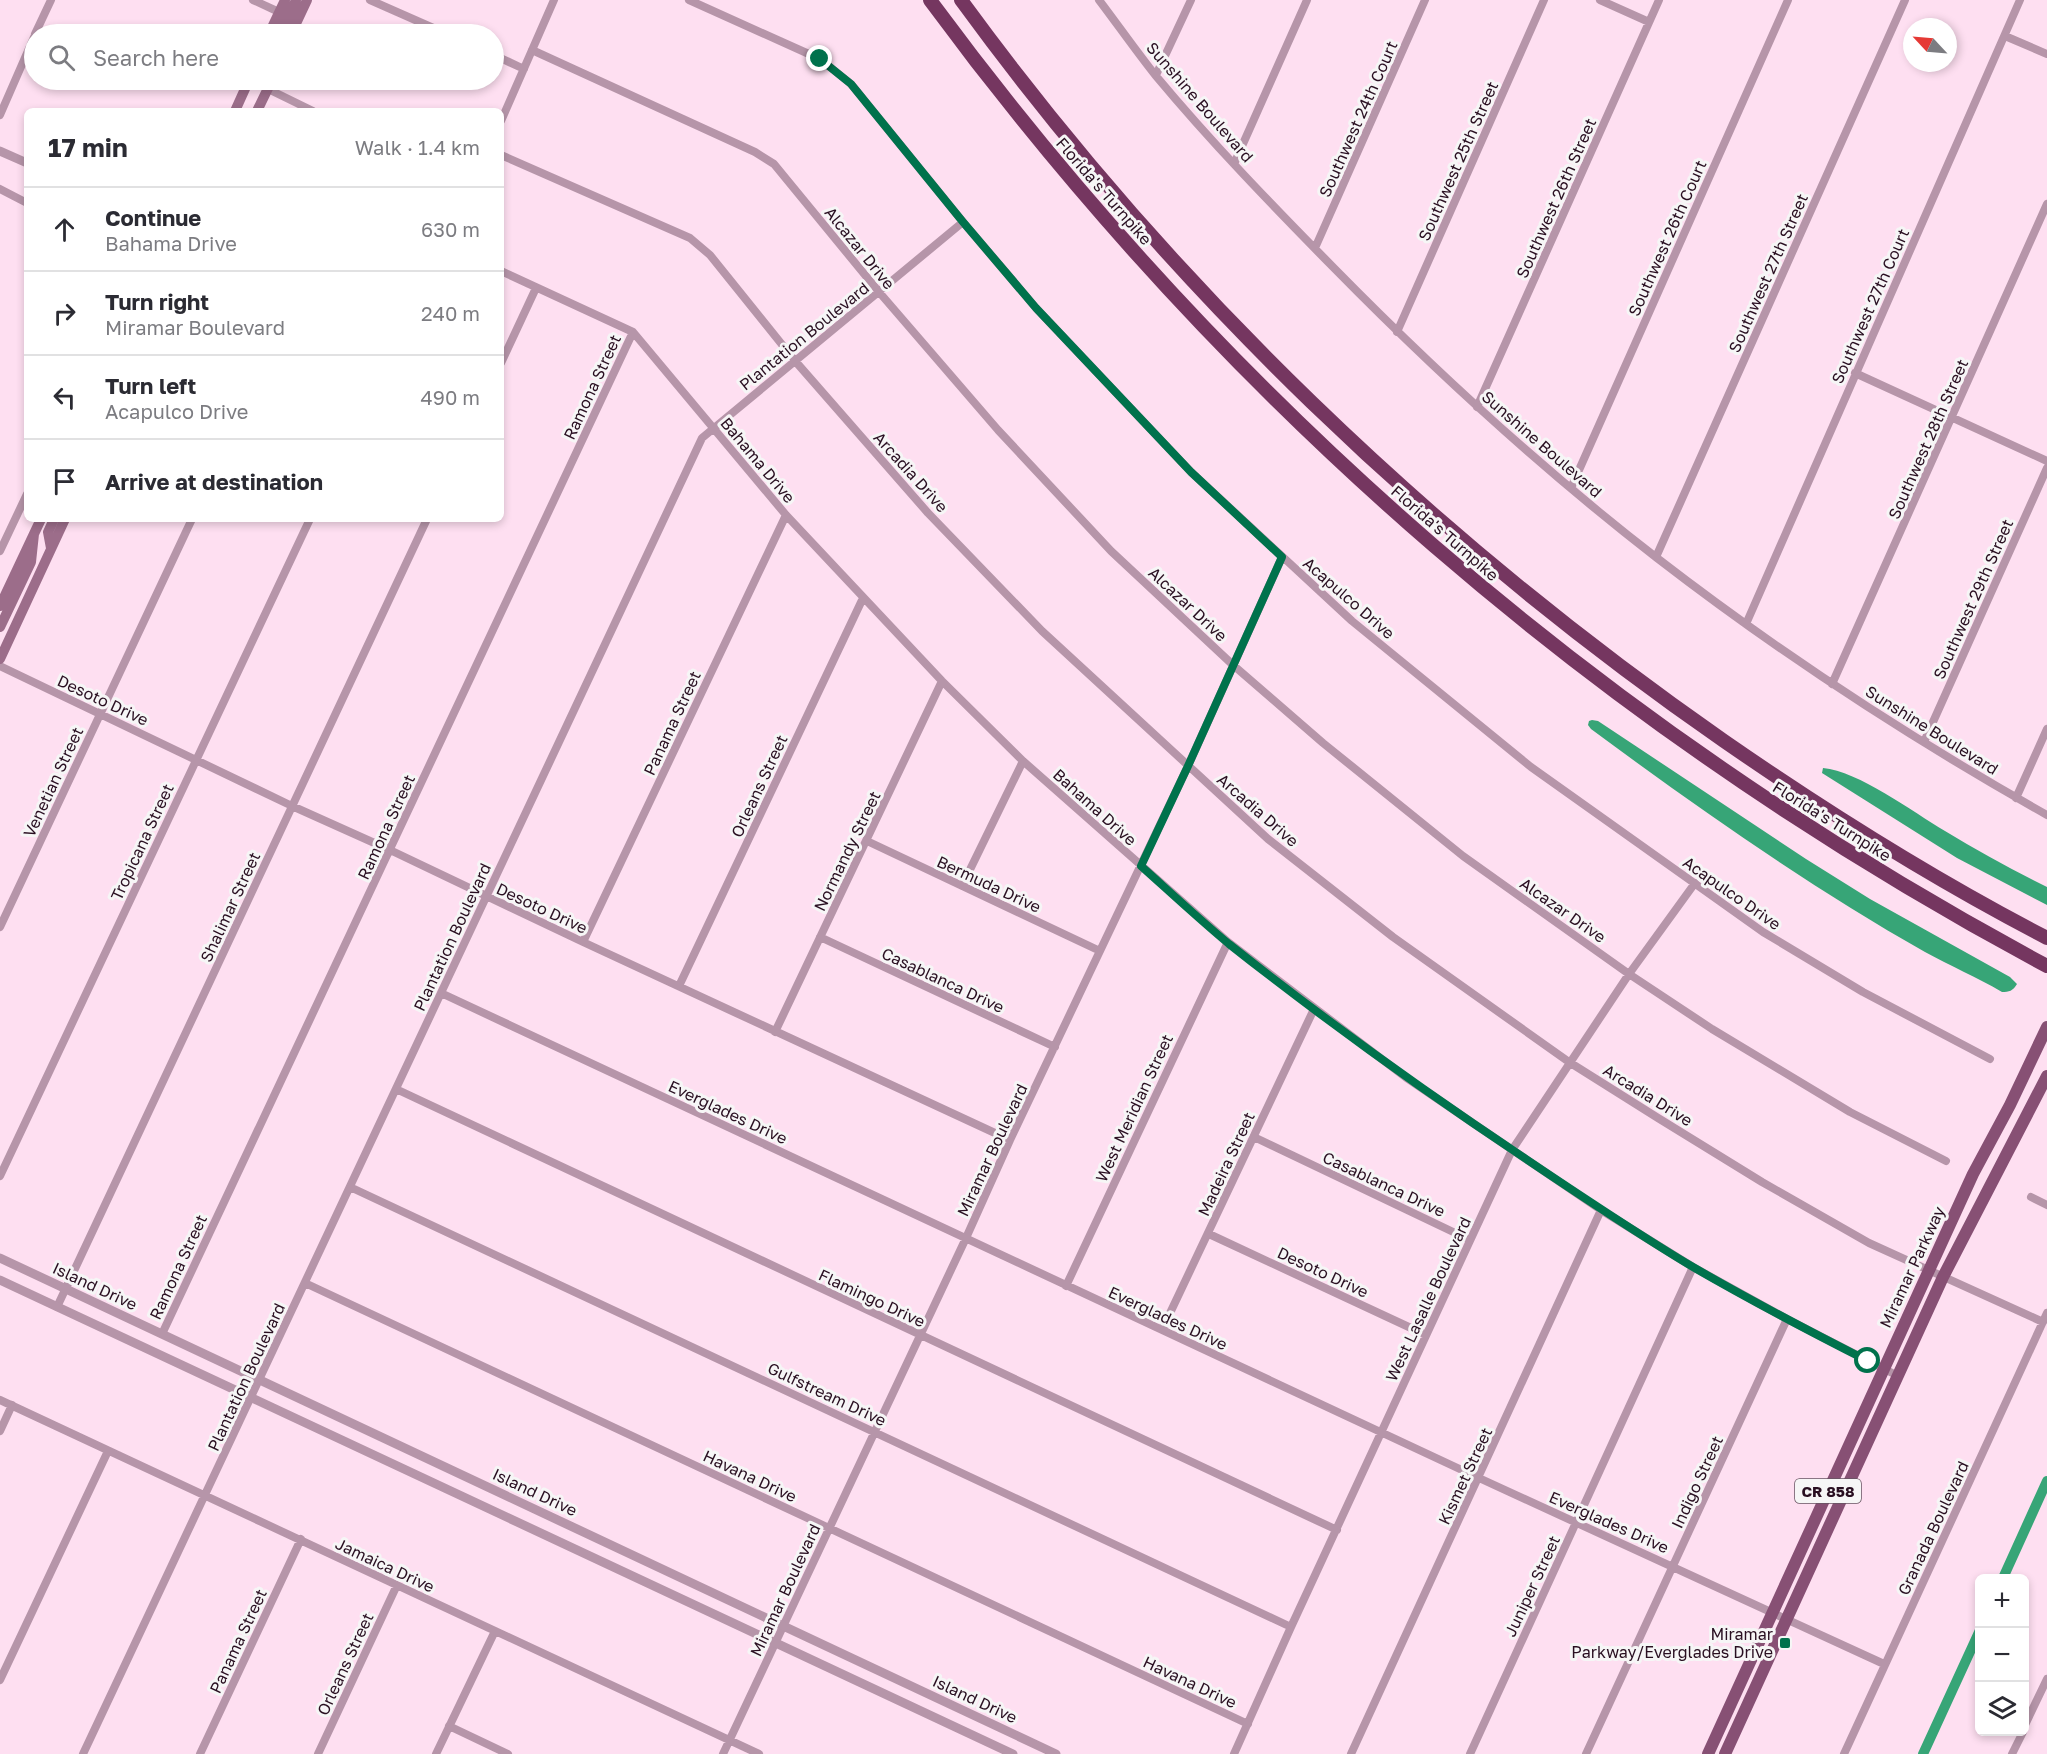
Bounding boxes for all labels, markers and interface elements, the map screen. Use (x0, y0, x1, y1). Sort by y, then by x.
north arrow (1903, 18, 1957, 72)
search box (24, 24, 504, 90)
street label: Sunshine Boulevard (1142, 38, 1258, 166)
street label: Southwest 24th Court (1315, 38, 1401, 200)
icon: search (45, 41, 78, 74)
text: Search here (93, 44, 219, 71)
route end (806, 45, 832, 71)
street label: Southwest 25th Street (1414, 78, 1502, 244)
street label: Southwest 26th Street (1512, 115, 1600, 281)
text: 17 min (48, 132, 128, 163)
street label: Florida's Turnpike (1052, 133, 1156, 249)
text: Walk · 1.4 km (355, 135, 480, 159)
street label: Southwest 26th Court (1624, 157, 1710, 319)
street label: Southwest 27th Street (1724, 190, 1812, 356)
street label: Alcazar Drive (821, 203, 899, 293)
text: Continue (105, 204, 201, 231)
icon: ahead (48, 213, 81, 246)
text: 630 m (421, 217, 480, 241)
street label: Southwest 27th Court (1827, 225, 1913, 387)
text: Bahama Drive (105, 231, 237, 255)
street label: Plantation Boulevard (735, 278, 873, 394)
text: Turn right (105, 288, 209, 315)
icon: right (48, 297, 81, 330)
text: 240 m (421, 301, 480, 325)
text: Miramar Boulevard (105, 315, 285, 339)
street label: Ramona Street (559, 331, 625, 443)
street label: Southwest 28th Street (1884, 356, 1972, 522)
text: Turn left (105, 372, 196, 399)
icon: left (48, 381, 81, 414)
text: 490 m (421, 385, 480, 409)
street label: Sunshine Boulevard (1478, 386, 1606, 502)
text: Acapulco Drive (105, 399, 248, 423)
street label: Bahama Drive (716, 413, 800, 507)
street label: Arcadia Drive (870, 428, 952, 516)
icon: arrive (48, 465, 81, 498)
text: Arrive at destination (105, 468, 323, 495)
street label: Florida's Turnpike (1387, 481, 1503, 585)
street label: Southwest 29th Street (1929, 516, 2017, 682)
street label: Acapulco Drive (1299, 553, 1399, 643)
street label: Alcazar Drive (1145, 563, 1231, 645)
street label: Panama Street (639, 668, 705, 778)
street label: Desoto Drive (54, 670, 152, 730)
street label: Sunshine Boulevard (1862, 681, 2002, 779)
street label: Venetian Street (19, 724, 87, 840)
street label: Orleans Street (726, 731, 792, 841)
street label: Bahama Drive (1049, 764, 1141, 850)
street label: Arcadia Drive (1213, 769, 1303, 851)
street label: Ramona Street (353, 771, 419, 883)
street label: Florida's Turnpike (1769, 777, 1895, 865)
street label: Tropicana Street (106, 781, 178, 903)
street label: Normandy Street (809, 788, 885, 914)
street label: Shalimar Street (196, 849, 264, 965)
street label: Bermuda Drive (934, 851, 1044, 917)
street label: Acapulco Drive (1679, 852, 1785, 934)
street label: Plantation Boulevard (409, 860, 495, 1014)
street label: Alcazar Drive (1516, 873, 1610, 947)
street label: Desoto Drive (493, 878, 591, 938)
street label: Casablanca Drive (879, 943, 1007, 1017)
street label: West Meridian Street (1091, 1031, 1177, 1185)
street label: Arcadia Drive (1600, 1060, 1696, 1130)
street label: Everglades Drive (665, 1076, 791, 1148)
street label: Miramar Boulevard (953, 1081, 1031, 1219)
street label: Madeira Street (1193, 1109, 1259, 1219)
street label: Casablanca Drive (1320, 1147, 1448, 1221)
street label: Miramar Parkway (1875, 1203, 1949, 1331)
street label: Ramona Street (145, 1211, 211, 1323)
street label: West Lasalle Boulevard (1381, 1213, 1475, 1385)
street label: Desoto Drive (1274, 1242, 1372, 1302)
street label: Island Drive (50, 1258, 140, 1314)
street label: Flamingo Drive (816, 1265, 928, 1331)
street label: Everglades Drive (1105, 1282, 1231, 1354)
street label: Plantation Boulevard (203, 1300, 289, 1454)
route start (1854, 1347, 1880, 1373)
street label: Gulfstream Drive (764, 1358, 890, 1430)
street label: Kismet Street (1434, 1424, 1496, 1528)
street label: Indigo Street (1667, 1433, 1727, 1531)
street label: Havana Drive (700, 1446, 800, 1506)
street label: Granada Boulevard (1893, 1458, 1973, 1598)
street label: Island Drive (490, 1464, 580, 1520)
road number: CR 858 (1795, 1479, 1861, 1503)
street label: Everglades Drive (1546, 1487, 1672, 1557)
street label: Miramar Boulevard (746, 1521, 824, 1659)
street label: Juniper Street (1500, 1532, 1564, 1640)
street label: Jamaica Drive (332, 1533, 438, 1597)
map controls (1975, 1574, 2029, 1736)
button: + (1975, 1574, 2029, 1628)
street label: Panama Street (205, 1586, 271, 1696)
street label: Orleans Street (312, 1609, 378, 1719)
place label: Miramar Parkway/Everglades Drive (1571, 1624, 1773, 1662)
button: − (1975, 1628, 2029, 1682)
marker: Miramar Parkway/Everglades Drive (1778, 1636, 1792, 1650)
street label: Havana Drive (1140, 1652, 1240, 1712)
street label: Island Drive (930, 1671, 1020, 1727)
button: layers (1975, 1682, 2029, 1736)

